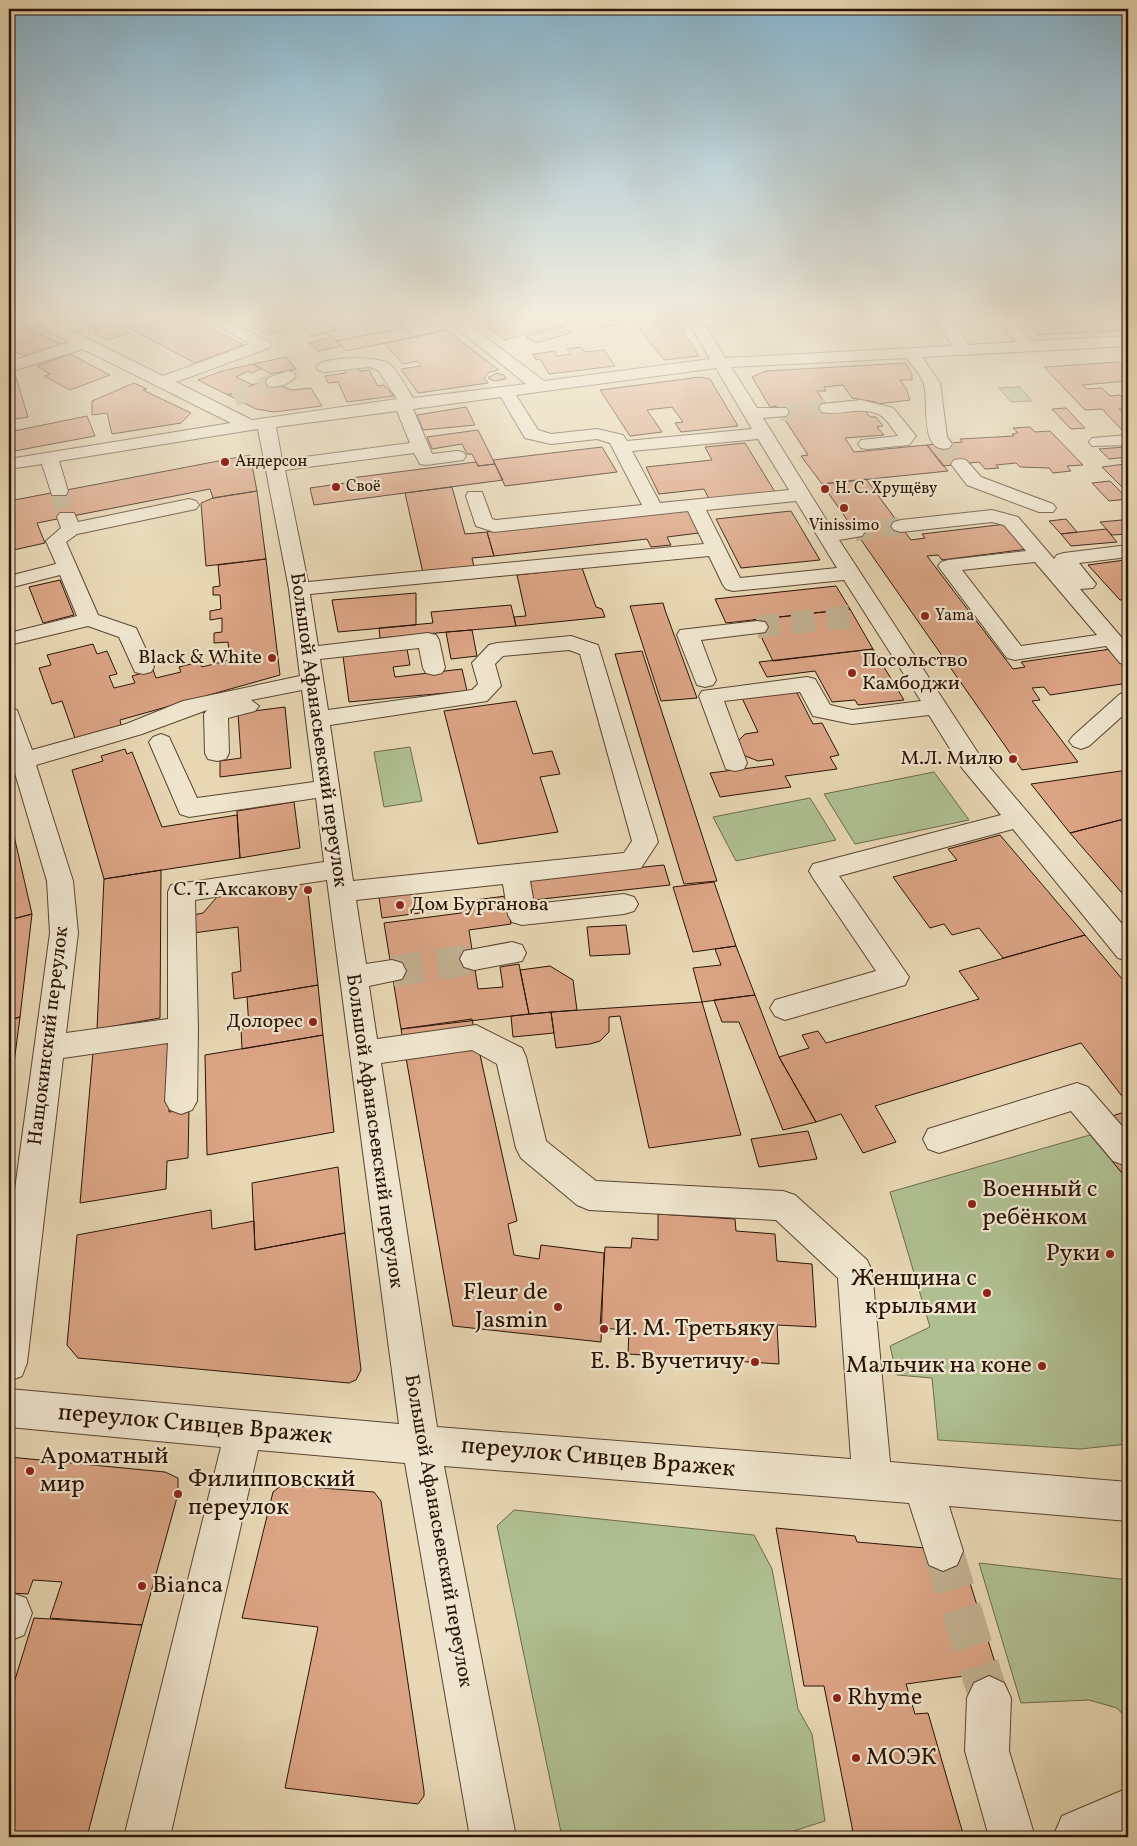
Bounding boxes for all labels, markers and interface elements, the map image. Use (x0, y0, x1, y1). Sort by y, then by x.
place label: Андерсон (235, 451, 307, 473)
marker: Андерсон (219, 456, 231, 468)
place label: Своё (346, 476, 381, 498)
place label: Н. С. Хрущёву (835, 478, 938, 500)
marker: Своё (330, 481, 342, 493)
marker: Н. С. Хрущёву (819, 483, 831, 495)
marker: Vinissimo (838, 502, 850, 514)
place label: Vinissimo (809, 515, 879, 537)
street label: Большой Афанасьевский переулок (282, 571, 354, 889)
place label: Yama (935, 605, 974, 627)
marker: Yama (919, 610, 931, 622)
place label: Black & White (138, 644, 262, 672)
place label: Посольство Камбоджи (862, 647, 968, 698)
marker: Black & White (266, 652, 278, 664)
marker: Посольство Камбоджи (846, 667, 858, 679)
place label: М.Л. Милю (901, 745, 1003, 773)
marker: М.Л. Милю (1007, 753, 1019, 765)
place label: С. Т. Аксакову (174, 876, 298, 904)
marker: С. Т. Аксакову (302, 884, 314, 896)
place label: Дом Бурганова (410, 891, 549, 919)
marker: Дом Бурганова (394, 899, 406, 911)
street label: Нащокинский переулок (22, 925, 76, 1147)
street label: Большой Афанасьевский переулок (338, 972, 410, 1290)
place label: Долорес (226, 1008, 303, 1036)
marker: Долорес (307, 1016, 319, 1028)
place label: Военный с ребёнком (982, 1173, 1097, 1235)
marker: Военный с ребёнком (966, 1198, 978, 1210)
place label: Руки (1046, 1237, 1100, 1271)
marker: Руки (1104, 1248, 1116, 1260)
place label: Женщина с крыльями (851, 1262, 977, 1324)
place label: Fleur de Jasmin (463, 1276, 548, 1338)
marker: Женщина с крыльями (981, 1287, 993, 1299)
marker: Fleur de Jasmin (552, 1301, 564, 1313)
place label: И. М. Третьяку (614, 1312, 775, 1346)
marker: И. М. Третьяку (598, 1323, 610, 1335)
place label: Е. В. Вучетичу (590, 1345, 745, 1379)
place label: Мальчик на коне (846, 1349, 1032, 1383)
marker: Е. В. Вучетичу (749, 1356, 761, 1368)
marker: Мальчик на коне (1036, 1360, 1048, 1372)
street label: Большой Афанасьевский переулок (397, 1372, 479, 1690)
street label: переулок Сивцев Вражек (57, 1396, 334, 1454)
street label: переулок Сивцев Вражек (460, 1429, 737, 1487)
place label: Ароматный мир (40, 1440, 169, 1502)
place label: Филипповский переулок (188, 1463, 355, 1525)
marker: Ароматный мир (24, 1465, 36, 1477)
marker: Филипповский переулок (172, 1488, 184, 1500)
place label: Bianca (152, 1569, 223, 1603)
marker: Bianca (136, 1580, 148, 1592)
place label: Rhyme (847, 1681, 922, 1715)
marker: Rhyme (831, 1692, 843, 1704)
place label: МОЭК (866, 1741, 937, 1775)
marker: МОЭК (850, 1752, 862, 1764)

